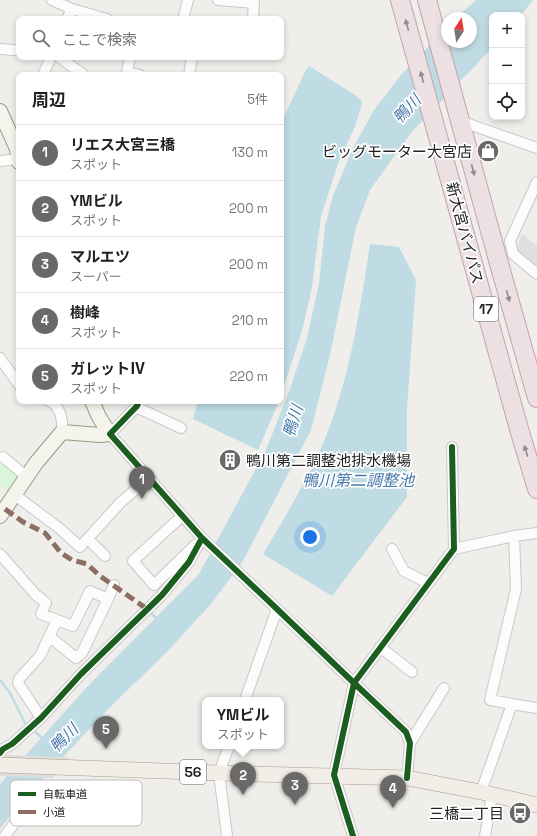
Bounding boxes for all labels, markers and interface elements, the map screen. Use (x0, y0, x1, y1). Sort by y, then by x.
north arrow (441, 12, 477, 48)
map controls (489, 12, 525, 120)
button: + (489, 12, 525, 48)
search box (16, 16, 284, 60)
one-way arrow (404, 19, 410, 31)
icon: search (30, 27, 52, 49)
text: ここで検索 (62, 30, 137, 49)
button: − (489, 48, 525, 84)
one-way arrow (419, 71, 425, 83)
button: locate (489, 84, 525, 120)
text: 周辺 (32, 89, 66, 111)
water label: 鴨川 (388, 89, 427, 128)
text: 5件 (247, 91, 268, 108)
text: リエス大宮三橋 (70, 135, 175, 154)
shop icon: ビッグモーター大宮店 (475, 138, 501, 164)
place label: ビッグモーター大宮店 (322, 142, 472, 161)
text: 1 (42, 144, 48, 161)
text: 130 m (232, 144, 268, 161)
text: スポット (70, 156, 122, 173)
one-way arrow (471, 164, 477, 177)
street label: 新大宮バイパス (442, 180, 488, 286)
text: YMビル (70, 191, 123, 210)
text: 2 (41, 200, 49, 217)
text: 200 m (229, 200, 268, 217)
text: スポット (70, 212, 122, 229)
text: マルエツ (70, 247, 130, 266)
text: 3 (41, 256, 49, 273)
text: 200 m (229, 256, 268, 273)
text: スーパー (70, 268, 122, 285)
one-way arrow (505, 290, 511, 302)
road number: 17 (474, 297, 498, 321)
text: 樹峰 (70, 303, 100, 322)
text: 4 (41, 312, 49, 329)
text: 210 m (232, 312, 268, 329)
text: スポット (70, 324, 122, 341)
text: ガレットⅣ (70, 359, 145, 378)
text: 5 (41, 368, 49, 385)
text: 220 m (229, 368, 268, 385)
text: スポット (70, 380, 122, 397)
water label: 鴨川 (278, 401, 308, 439)
one-way arrow (523, 445, 529, 457)
building icon: 鴨川第二調整池排水機場 (217, 447, 243, 473)
place label: 鴨川第二調整池排水機場 (246, 451, 411, 470)
pin: 1 (129, 466, 155, 499)
water label: 鴨川第二調整池 (302, 470, 416, 491)
your location (300, 527, 320, 547)
popup (202, 697, 284, 749)
text: YMビル (217, 705, 269, 724)
pin: 5 (93, 716, 119, 749)
water label: 鴨川 (45, 718, 84, 757)
text: スポット (217, 726, 269, 743)
road number: 56 (180, 760, 206, 784)
pin: 2 (230, 762, 256, 795)
pin: 3 (282, 772, 308, 805)
pin: 4 (380, 775, 406, 808)
legend (10, 780, 142, 826)
text: 自転車道 (43, 787, 87, 801)
bus stop icon: 三橋二丁目 (507, 800, 533, 826)
place label: 三橋二丁目 (429, 804, 504, 823)
text: 小道 (43, 805, 65, 819)

